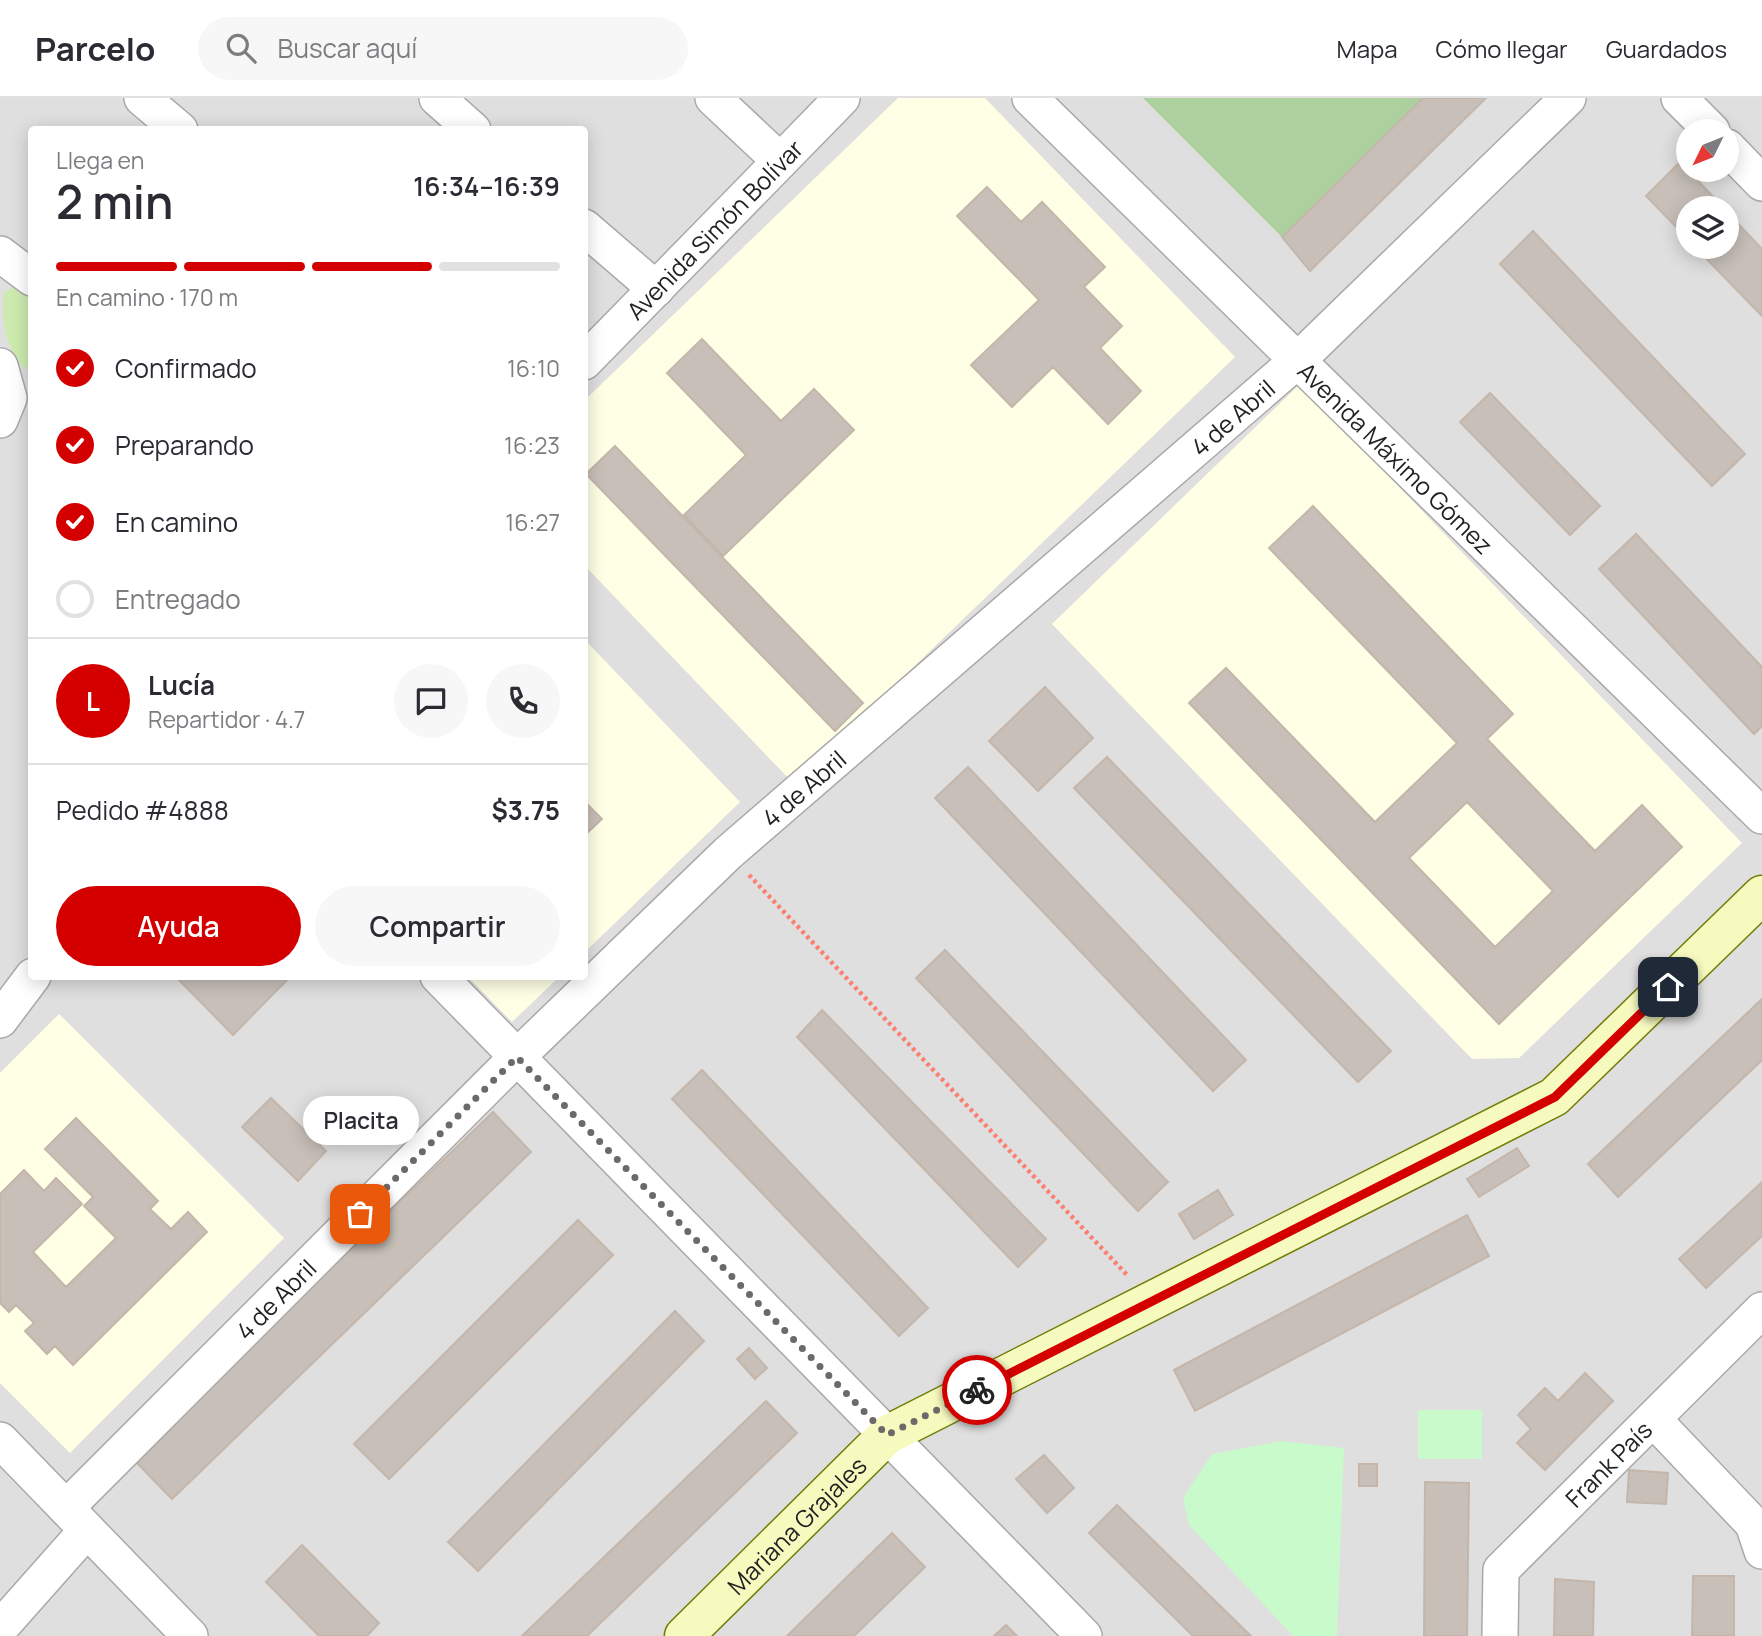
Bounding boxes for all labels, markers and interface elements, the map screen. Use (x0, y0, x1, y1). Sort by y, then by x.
search box (198, 17, 688, 80)
text: Parcelo (35, 26, 156, 71)
icon: search (222, 29, 260, 67)
text: Buscar aquí (278, 30, 417, 66)
text: Mapa (1337, 32, 1398, 65)
text: Cómo llegar (1436, 32, 1568, 65)
text: Guardados (1606, 32, 1727, 65)
north arrow (1676, 119, 1740, 182)
map controls (1676, 119, 1739, 259)
street label: Avenida Simón Bolívar (619, 132, 810, 326)
text: Llega en (56, 144, 144, 176)
text: 16:34–16:39 (413, 168, 560, 204)
text: 2 min (56, 170, 173, 233)
button: layers (1676, 196, 1739, 259)
text: En camino · 170 m (56, 281, 238, 313)
icon: check (56, 349, 94, 387)
text: Confirmado (115, 350, 257, 386)
text: 16:10 (507, 352, 560, 384)
street label: Avenida Máximo Gómez (1291, 354, 1501, 560)
street label: 4 de Abril (1183, 371, 1281, 462)
icon: check (56, 426, 94, 464)
text: Preparando (115, 427, 254, 463)
text: 16:23 (504, 429, 560, 461)
icon: check (56, 503, 94, 541)
text: En camino (115, 504, 238, 540)
text: 16:27 (505, 506, 560, 538)
text: Entregado (115, 581, 241, 617)
button: chat (394, 664, 468, 738)
button: phone (486, 664, 560, 738)
text: Lucía (148, 667, 215, 703)
text: L (86, 683, 100, 719)
text: Repartidor · 4.7 (148, 703, 305, 735)
street label: 4 de Abril (754, 742, 853, 833)
text: Pedido #4888 (56, 792, 229, 828)
text: $3.75 (492, 792, 560, 828)
button: Ayuda (56, 886, 301, 966)
button: Compartir (315, 886, 560, 966)
pin (1638, 957, 1698, 1017)
icon: home (1649, 968, 1687, 1006)
callout: Placita (302, 1095, 418, 1144)
text: Placita (323, 1104, 399, 1136)
pin (330, 1184, 390, 1244)
icon: bag (341, 1195, 379, 1233)
street label: 4 de Abril (228, 1251, 323, 1346)
courier (942, 1355, 1012, 1425)
icon: bike (958, 1371, 996, 1409)
street label: Frank País (1557, 1413, 1659, 1514)
street label: Mariana Grajales (719, 1449, 873, 1601)

